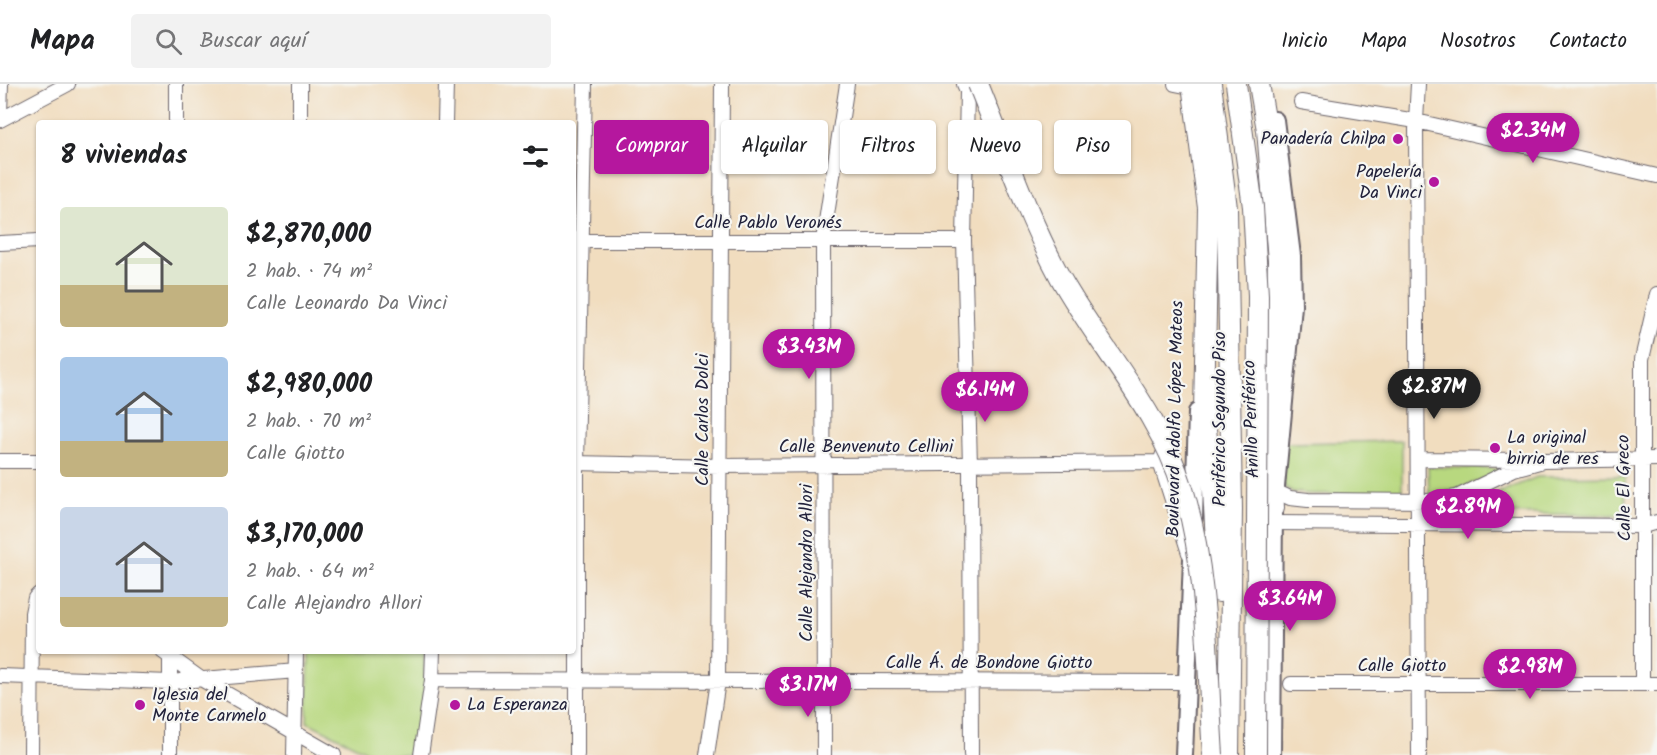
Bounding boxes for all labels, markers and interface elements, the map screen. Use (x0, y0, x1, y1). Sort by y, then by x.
search box (131, 14, 551, 68)
text: Mapa (30, 19, 95, 64)
text: Buscar aquí (200, 24, 307, 59)
icon: search (152, 25, 185, 58)
text: Inicio (1281, 25, 1328, 58)
text: Mapa (1361, 25, 1407, 58)
text: Nosotros (1440, 25, 1516, 58)
text: Contacto (1549, 25, 1627, 58)
pin: $2.34M (1484, 113, 1582, 164)
text: $2.34M (1500, 116, 1566, 148)
chip: Comprar (594, 120, 709, 174)
chip: Alquilar (721, 120, 828, 174)
chip: Filtros (840, 120, 936, 174)
chip: Nuevo (948, 120, 1042, 174)
chip: Piso (1054, 120, 1131, 174)
place label: Panadería Chilpa (1261, 125, 1386, 154)
marker: Panadería Chilpa (1391, 132, 1405, 146)
text: 8 viviendas (60, 135, 187, 177)
icon: filters (519, 140, 552, 173)
place label: Papelería Da Vinci (1356, 158, 1423, 208)
marker: Papelería Da Vinci (1427, 175, 1441, 189)
street label: Calle Pablo Veronés (694, 209, 842, 238)
text: $2,870,000 (246, 214, 371, 256)
icon: home (108, 231, 180, 303)
text: 2 hab. · 74 m² (246, 256, 372, 288)
text: Calle Leonardo Da Vinci (246, 288, 447, 320)
street label: Boulevard Adolfo López Mateos (1159, 300, 1193, 538)
pin: $3.43M (760, 329, 858, 380)
street label: Periférico Segundo Piso (1206, 331, 1235, 507)
text: $3.43M (777, 332, 841, 364)
street label: Calle Carlos Dolci (689, 353, 718, 486)
street label: Anillo Periférico (1235, 359, 1269, 479)
text: $2,980,000 (246, 364, 372, 406)
pin: $2.87M (1385, 369, 1483, 420)
pin: $6.14M (936, 372, 1034, 423)
text: $2.87M (1402, 372, 1466, 404)
text: $6.14M (955, 375, 1015, 407)
icon: home (108, 381, 180, 453)
text: 2 hab. · 70 m² (246, 406, 371, 438)
place label: La original birria de res (1507, 424, 1599, 474)
street label: Calle Benvenuto Cellini (779, 433, 954, 462)
street label: Calle El Greco (1610, 434, 1640, 542)
text: Calle Giotto (246, 438, 345, 470)
marker: La original birria de res (1488, 441, 1502, 455)
street label: Calle Alejandro Allori (793, 483, 822, 642)
pin: $2.89M (1419, 489, 1517, 540)
text: $2.89M (1435, 492, 1501, 524)
text: $3,170,000 (246, 514, 363, 556)
icon: home (108, 531, 180, 603)
text: 2 hab. · 64 m² (246, 556, 374, 588)
pin: $3.64M (1241, 581, 1339, 632)
text: $3.64M (1258, 584, 1322, 616)
text: Calle Alejandro Allori (246, 588, 421, 620)
street label: Calle Á. de Bondone Giotto (886, 649, 1092, 678)
pin: $2.98M (1481, 649, 1579, 700)
street label: Calle Giotto (1358, 652, 1446, 681)
text: $2.98M (1497, 652, 1563, 684)
pin: $3.17M (759, 667, 857, 718)
text: $3.17M (779, 670, 837, 702)
place label: Iglesia del Monte Carmelo (152, 681, 266, 731)
place label: La Esperanza (467, 691, 568, 720)
marker: Iglesia del Monte Carmelo (133, 698, 147, 712)
marker: La Esperanza (448, 698, 462, 712)

